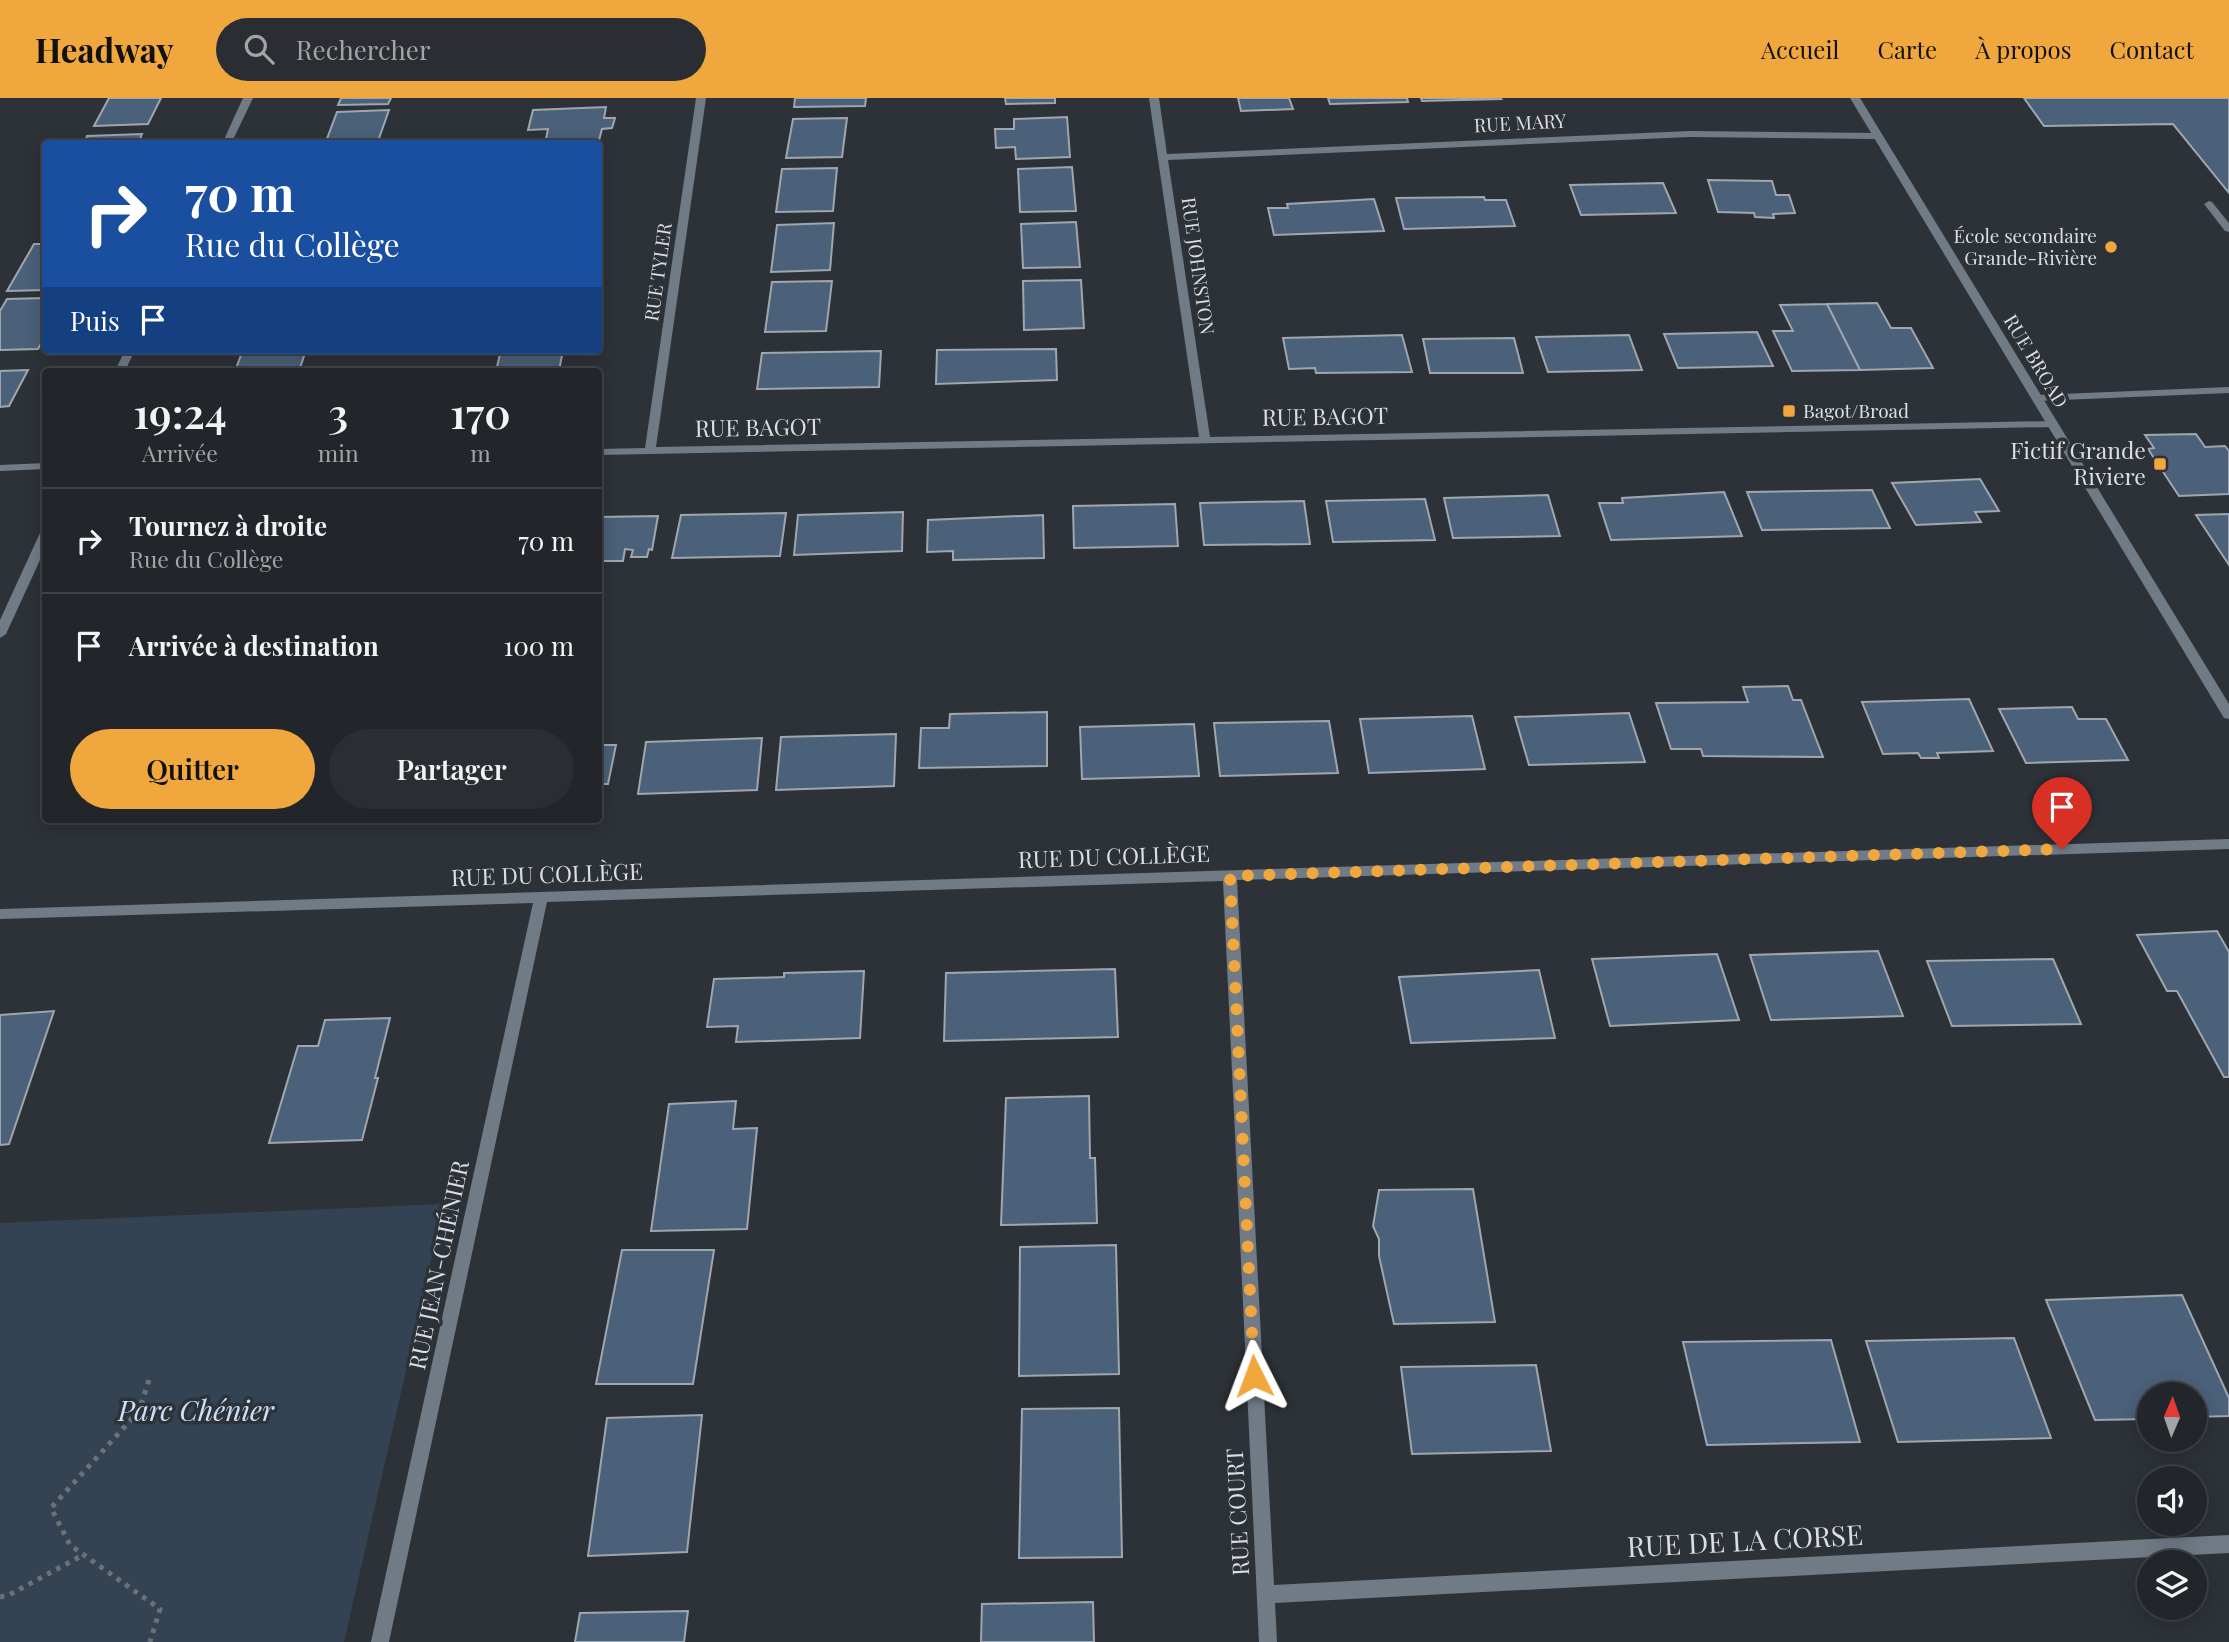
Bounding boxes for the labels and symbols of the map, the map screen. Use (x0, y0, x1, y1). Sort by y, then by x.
street label: RUE MARY (1473, 107, 1567, 137)
street label: RUE JOHNSTON (1176, 195, 1222, 336)
street label: RUE TYLER (637, 220, 677, 323)
place label: École secondaire Grande-Rivière (1954, 222, 2097, 270)
marker: École secondaire Grande-Rivière (2103, 239, 2119, 255)
street label: RUE BROAD (1999, 309, 2075, 412)
place label: Bagot/Broad (1803, 397, 1909, 423)
street label: RUE BAGOT (1262, 399, 1388, 432)
marker: Bagot/Broad (1781, 403, 1797, 419)
street label: RUE BAGOT (695, 410, 821, 443)
place label: Fictif Grande Riviere (2010, 434, 2146, 491)
marker: Fictif Grande Riviere (2152, 456, 2168, 472)
pin (2032, 777, 2092, 849)
street label: RUE DU COLLÈGE (1017, 837, 1210, 874)
street label: RUE DU COLLÈGE (450, 855, 643, 892)
street label: RUE JEAN-CHÉNIER (400, 1156, 475, 1372)
position arrow (1217, 1339, 1291, 1413)
north arrow (2137, 1382, 2207, 1452)
park label: Parc Chénier (117, 1391, 275, 1428)
street label: RUE COURT (1218, 1448, 1255, 1577)
street label: RUE DE LA CORSE (1626, 1515, 1864, 1564)

